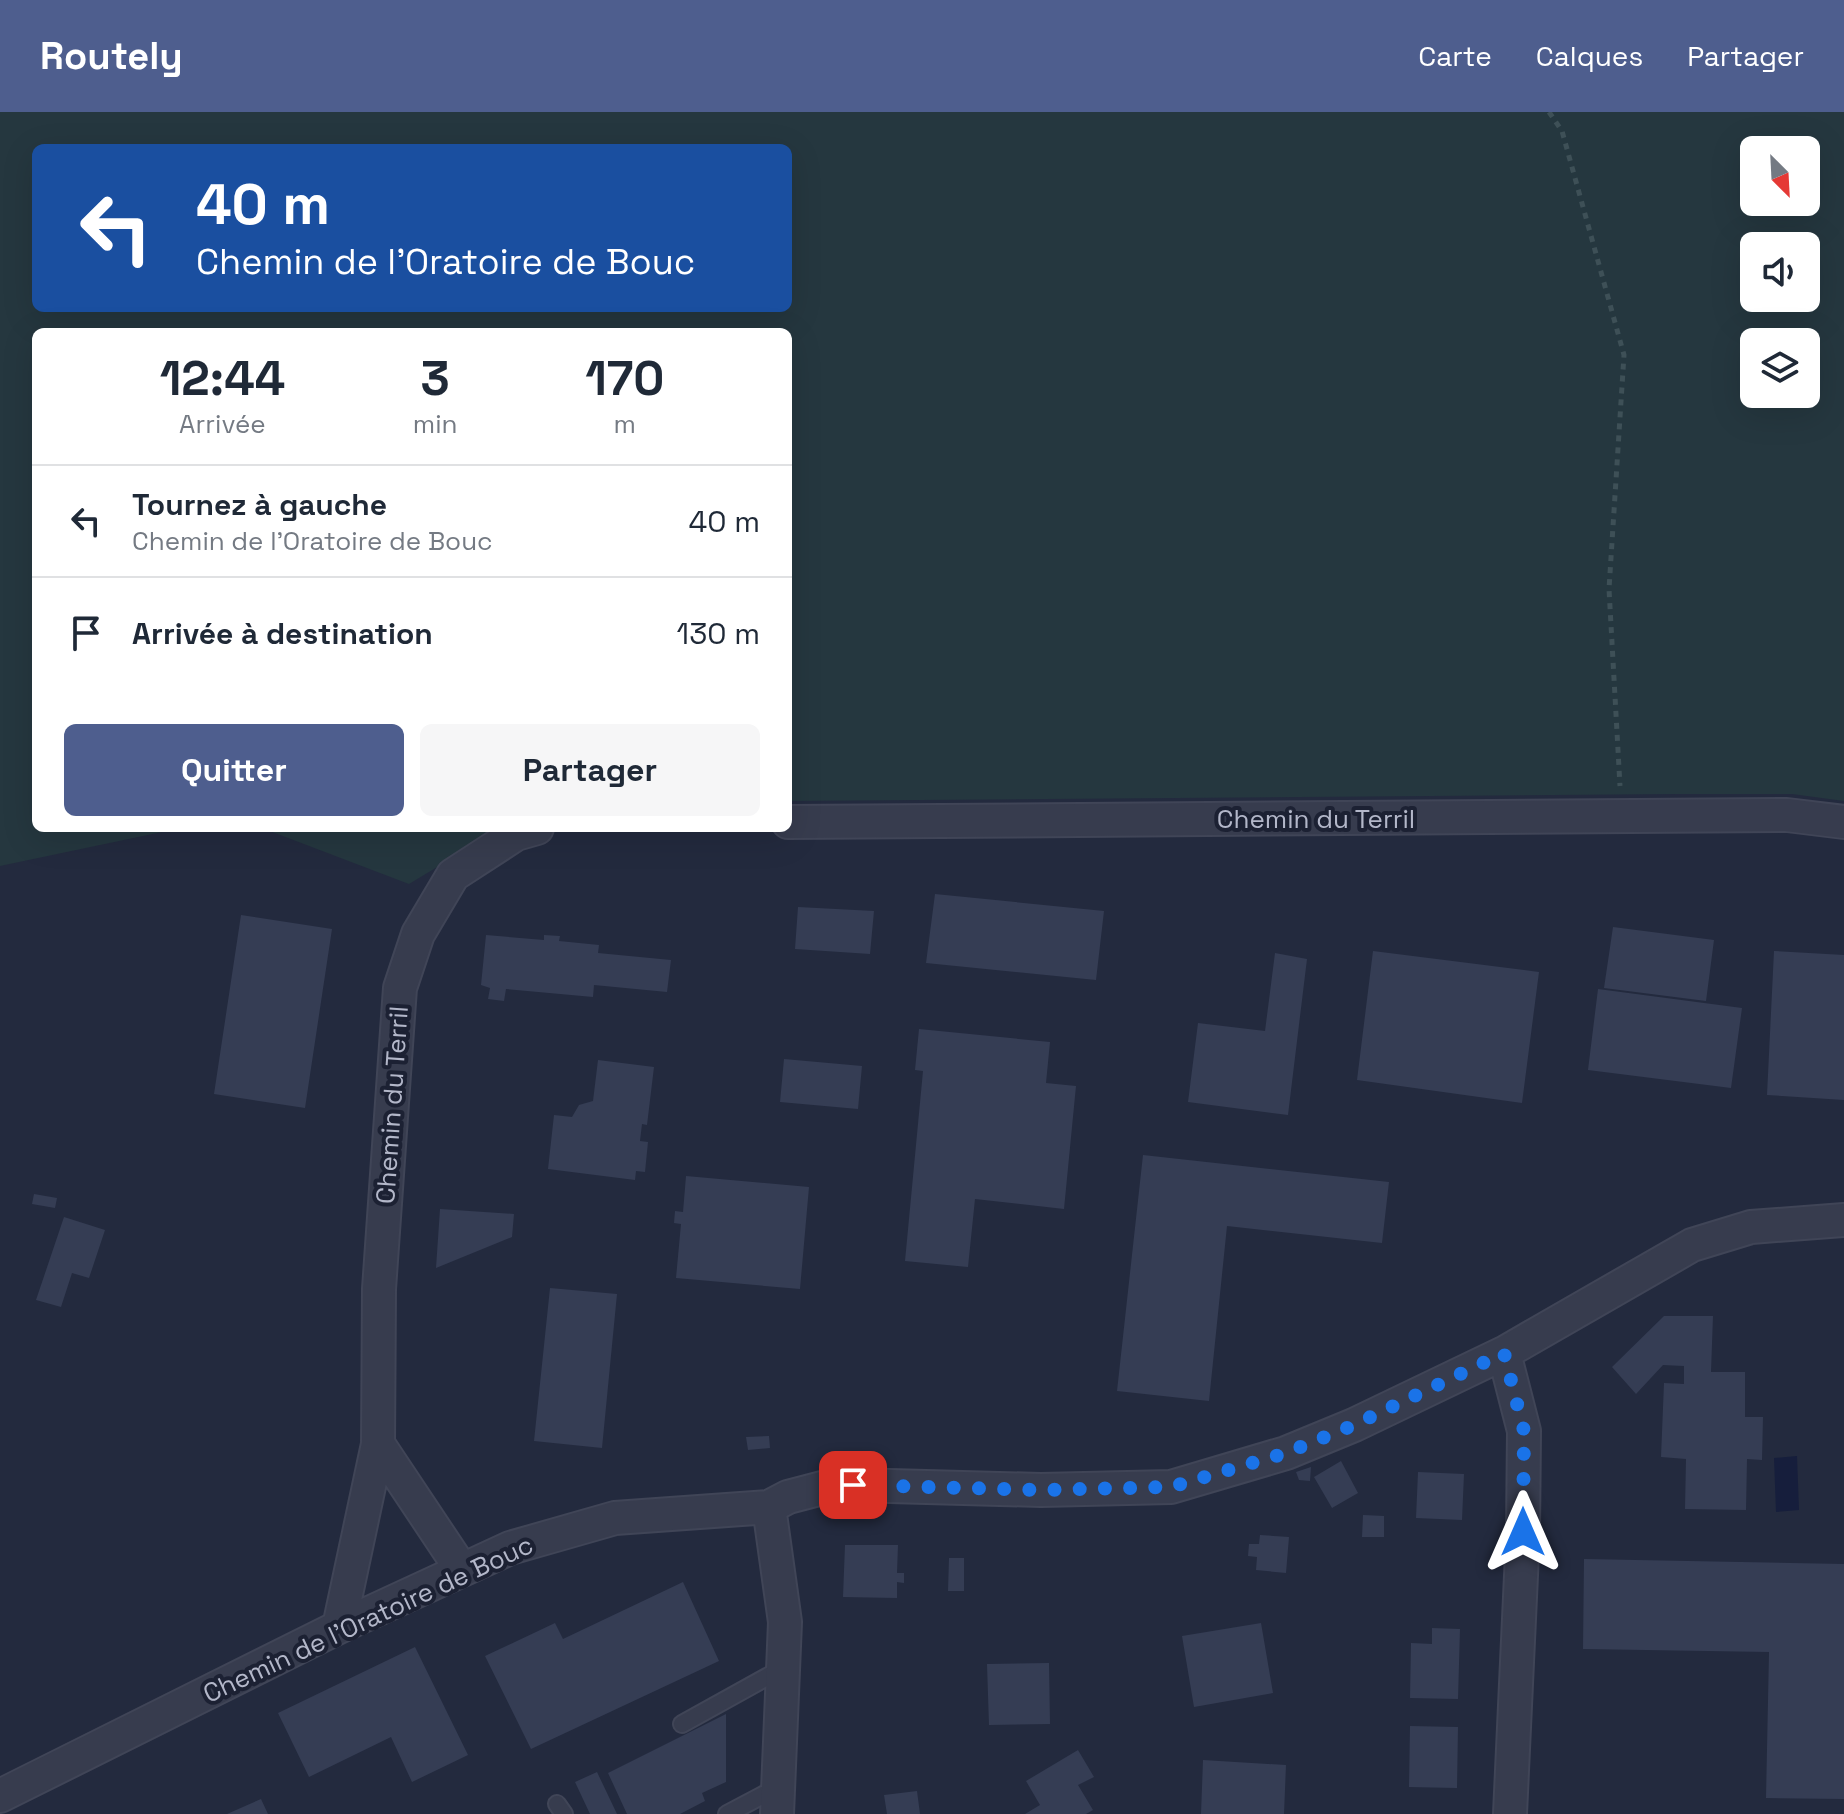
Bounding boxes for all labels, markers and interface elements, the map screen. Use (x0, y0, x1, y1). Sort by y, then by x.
text: Routely (40, 32, 183, 80)
text: Carte (1418, 38, 1492, 74)
text: Calques (1536, 38, 1643, 74)
text: Partager (1687, 38, 1804, 74)
north arrow (1740, 136, 1820, 216)
map controls (1740, 136, 1820, 408)
text: 40 m (196, 169, 330, 240)
icon: left (64, 176, 168, 280)
button: sound (1740, 232, 1820, 312)
text: Chemin de l'Oratoire de Bouc (196, 239, 695, 285)
button: layers (1740, 328, 1820, 408)
text: 12:44 (160, 348, 285, 409)
text: 3 (421, 348, 450, 409)
text: 170 (585, 348, 664, 409)
text: Arrivée (179, 407, 266, 441)
text: min (413, 407, 458, 441)
text: m (614, 407, 636, 441)
text: Tournez à gauche (132, 485, 387, 524)
icon: left (64, 499, 108, 543)
text: 40 m (689, 502, 760, 541)
text: Chemin de l'Oratoire de Bouc (132, 524, 493, 558)
icon: arrive (64, 611, 108, 655)
text: Arrivée à destination (132, 614, 433, 653)
text: 130 m (677, 614, 760, 653)
button: Quitter (64, 724, 404, 816)
button: Partager (420, 724, 760, 816)
street label: Chemin du Terril (1217, 802, 1415, 836)
street label: Chemin du Terril (368, 1005, 416, 1205)
pin (819, 1451, 887, 1519)
icon: arrive (831, 1463, 875, 1507)
position arrow (1481, 1490, 1565, 1574)
street label: Chemin de l'Oratoire de Bouc (197, 1527, 539, 1711)

